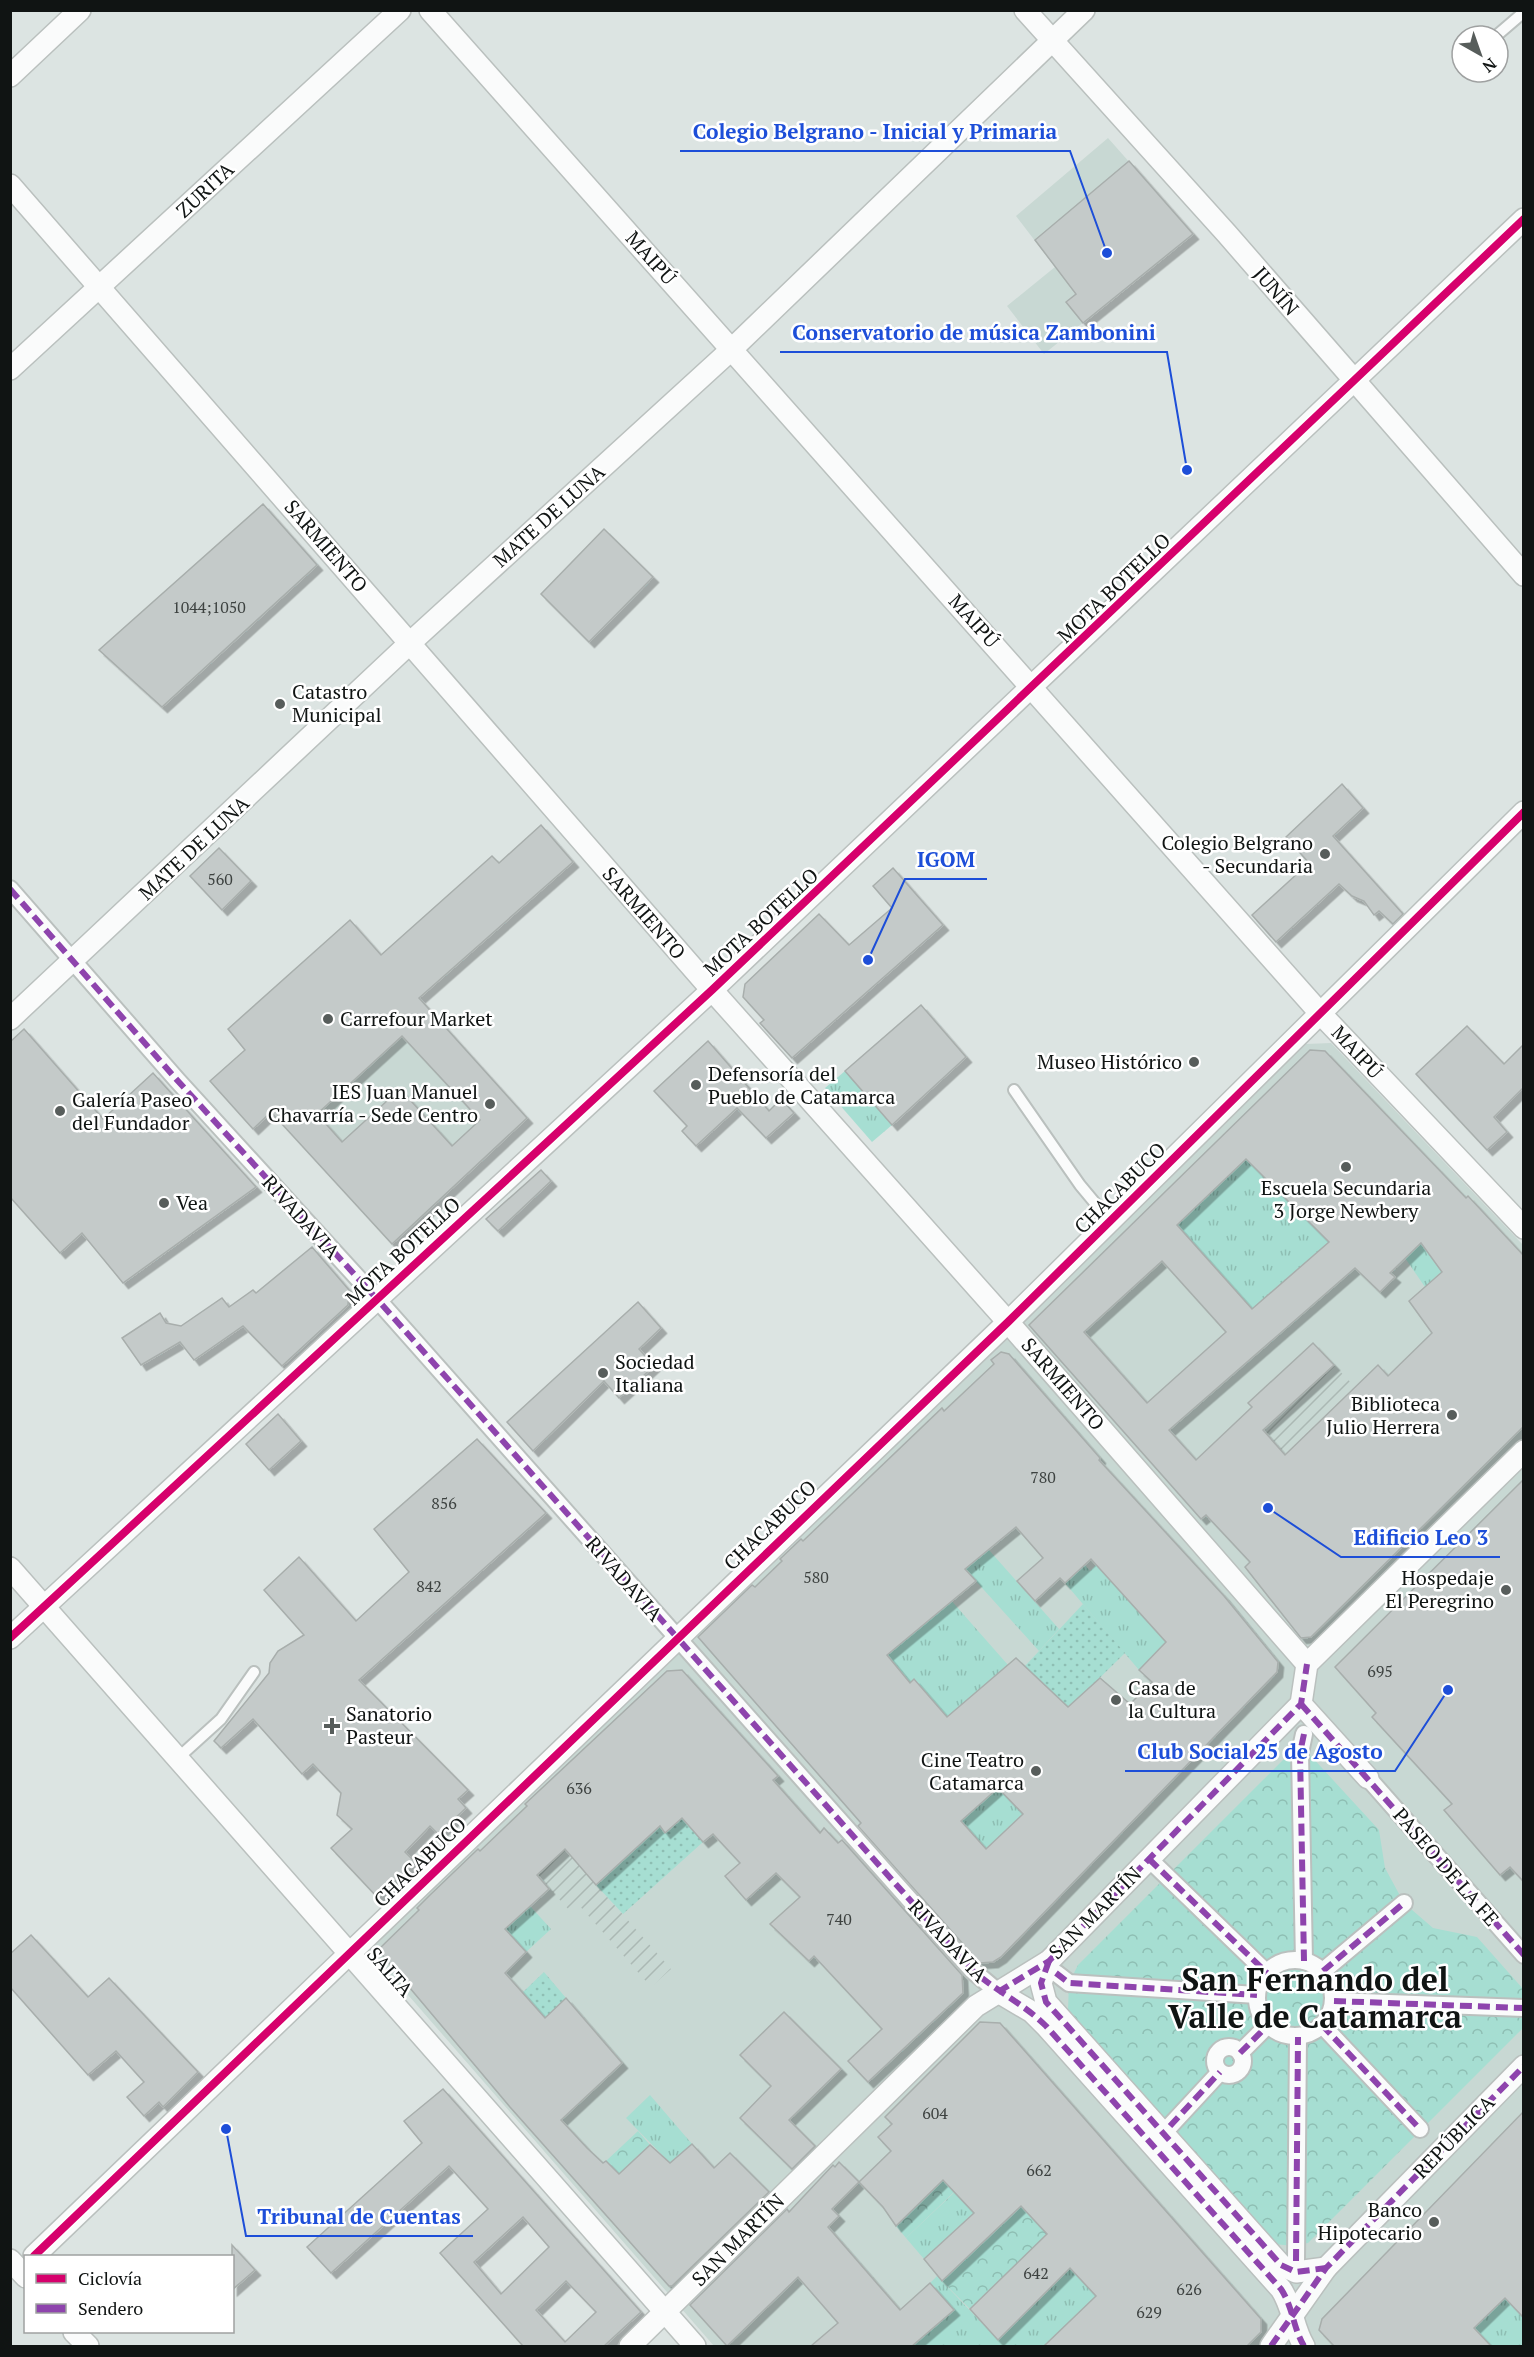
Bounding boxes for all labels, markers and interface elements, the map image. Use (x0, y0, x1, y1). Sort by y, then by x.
north arrow (1450, 24, 1510, 84)
text: N (1478, 53, 1501, 78)
callout: Colegio Belgrano - Inicial y Primaria (680, 112, 1070, 151)
text: Colegio Belgrano - Inicial y Primaria (693, 117, 1058, 145)
street label: ZURITA (170, 156, 240, 223)
street label: MAIPÚ (620, 225, 683, 291)
street label: JUNÍN (1248, 260, 1305, 321)
callout: Conservatorio de música Zambonini (780, 313, 1167, 352)
text: Conservatorio de música Zambonini (792, 318, 1156, 346)
street label: MATE DE LUNA (487, 458, 611, 573)
street label: SARMIENTO (279, 494, 374, 598)
street label: MOTA BOTELLO (1051, 527, 1176, 649)
street label: MAIPÚ (943, 588, 1006, 654)
house number: 1044;1050 (172, 596, 246, 618)
place label: Catastro Municipal (292, 678, 382, 728)
marker: Catastro Municipal (273, 697, 287, 711)
street label: MATE DE LUNA (133, 789, 255, 906)
place label: Colegio Belgrano - Secundaria (1161, 829, 1313, 879)
callout: IGOM (905, 840, 987, 879)
text: IGOM (917, 845, 975, 873)
marker: Colegio Belgrano - Secundaria (1318, 847, 1332, 861)
street label: SARMIENTO (597, 861, 692, 965)
street label: MOTA BOTELLO (698, 861, 824, 982)
house number: 560 (207, 868, 233, 890)
place label: Carrefour Market (340, 1005, 493, 1032)
marker: Carrefour Market (321, 1012, 335, 1026)
street label: MAIPÚ (1326, 1019, 1389, 1084)
place label: Museo Histórico (1037, 1048, 1182, 1075)
marker: Museo Histórico (1187, 1055, 1201, 1069)
place label: Defensoría del Pueblo de Catamarca (708, 1060, 895, 1110)
place label: IES Juan Manuel Chavarría - Sede Centro (268, 1078, 478, 1128)
marker: Defensoría del Pueblo de Catamarca (689, 1078, 703, 1092)
place label: Galería Paseo del Fundador (72, 1086, 192, 1136)
marker: IES Juan Manuel Chavarría - Sede Centro (483, 1097, 497, 1111)
marker: Galería Paseo del Fundador (53, 1104, 67, 1118)
street label: CHACABUCO (1068, 1136, 1171, 1239)
marker: Escuela Secundaria 3 Jorge Newbery (1339, 1160, 1353, 1174)
street label: RIVADAVIA (257, 1169, 346, 1265)
place label: Escuela Secundaria 3 Jorge Newbery (1261, 1174, 1431, 1224)
place label: Vea (176, 1189, 208, 1216)
street label: MOTA BOTELLO (340, 1190, 466, 1311)
marker: Vea (157, 1196, 171, 1210)
street label: SARMIENTO (1016, 1332, 1111, 1436)
place label: Sociedad Italiana (615, 1348, 694, 1398)
marker: Sociedad Italiana (596, 1366, 610, 1380)
place label: Biblioteca Julio Herrera (1326, 1390, 1440, 1440)
marker: Biblioteca Julio Herrera (1445, 1408, 1459, 1422)
house number: 780 (1030, 1466, 1056, 1488)
street label: CHACABUCO (717, 1474, 822, 1576)
house number: 856 (431, 1492, 457, 1514)
callout: Edificio Leo 3 (1341, 1518, 1500, 1557)
text: Edificio Leo 3 (1354, 1523, 1488, 1551)
street label: RIVADAVIA (580, 1531, 669, 1627)
place label: Hospedaje El Peregrino (1385, 1564, 1494, 1614)
house number: 580 (803, 1566, 829, 1588)
house number: 842 (416, 1575, 442, 1597)
marker: Hospedaje El Peregrino (1499, 1583, 1513, 1597)
house number: 695 (1367, 1660, 1393, 1682)
place label: Casa de la Cultura (1128, 1674, 1216, 1724)
marker: Casa de la Cultura (1109, 1693, 1123, 1707)
place label: Sanatorio Pasteur (346, 1700, 432, 1750)
marker: Sanatorio Pasteur (323, 1717, 341, 1735)
callout: Club Social 25 de Agosto (1125, 1732, 1395, 1771)
text: Club Social 25 de Agosto (1137, 1737, 1383, 1765)
place label: Cine Teatro Catamarca (921, 1746, 1024, 1796)
marker: Cine Teatro Catamarca (1029, 1764, 1043, 1778)
house number: 636 (566, 1777, 592, 1799)
street label: PASEO DE LA FE (1387, 1802, 1505, 1932)
street label: CHACABUCO (367, 1811, 472, 1913)
street label: SAN MARTÍN (1042, 1860, 1147, 1965)
street label: RIVADAVIA (903, 1893, 994, 1988)
house number: 740 (826, 1908, 852, 1930)
street label: SALTA (361, 1941, 420, 2003)
district label: San Fernando del Valle de Catamarca (1168, 1958, 1462, 2037)
street label: REPÚBLICA (1407, 2089, 1500, 2184)
house number: 604 (922, 2102, 948, 2124)
house number: 662 (1026, 2159, 1052, 2181)
street label: SAN MARTÍN (685, 2187, 790, 2292)
place label: Banco Hipotecario (1318, 2196, 1422, 2246)
callout: Tribunal de Cuentas (246, 2197, 473, 2236)
text: Tribunal de Cuentas (257, 2202, 461, 2230)
marker: Banco Hipotecario (1427, 2215, 1441, 2229)
legend (24, 2255, 234, 2333)
house number: 642 (1023, 2262, 1049, 2284)
text: Ciclovía (78, 2266, 142, 2290)
house number: 626 (1176, 2278, 1202, 2300)
text: Sendero (78, 2296, 143, 2320)
house number: 629 (1136, 2301, 1162, 2323)

